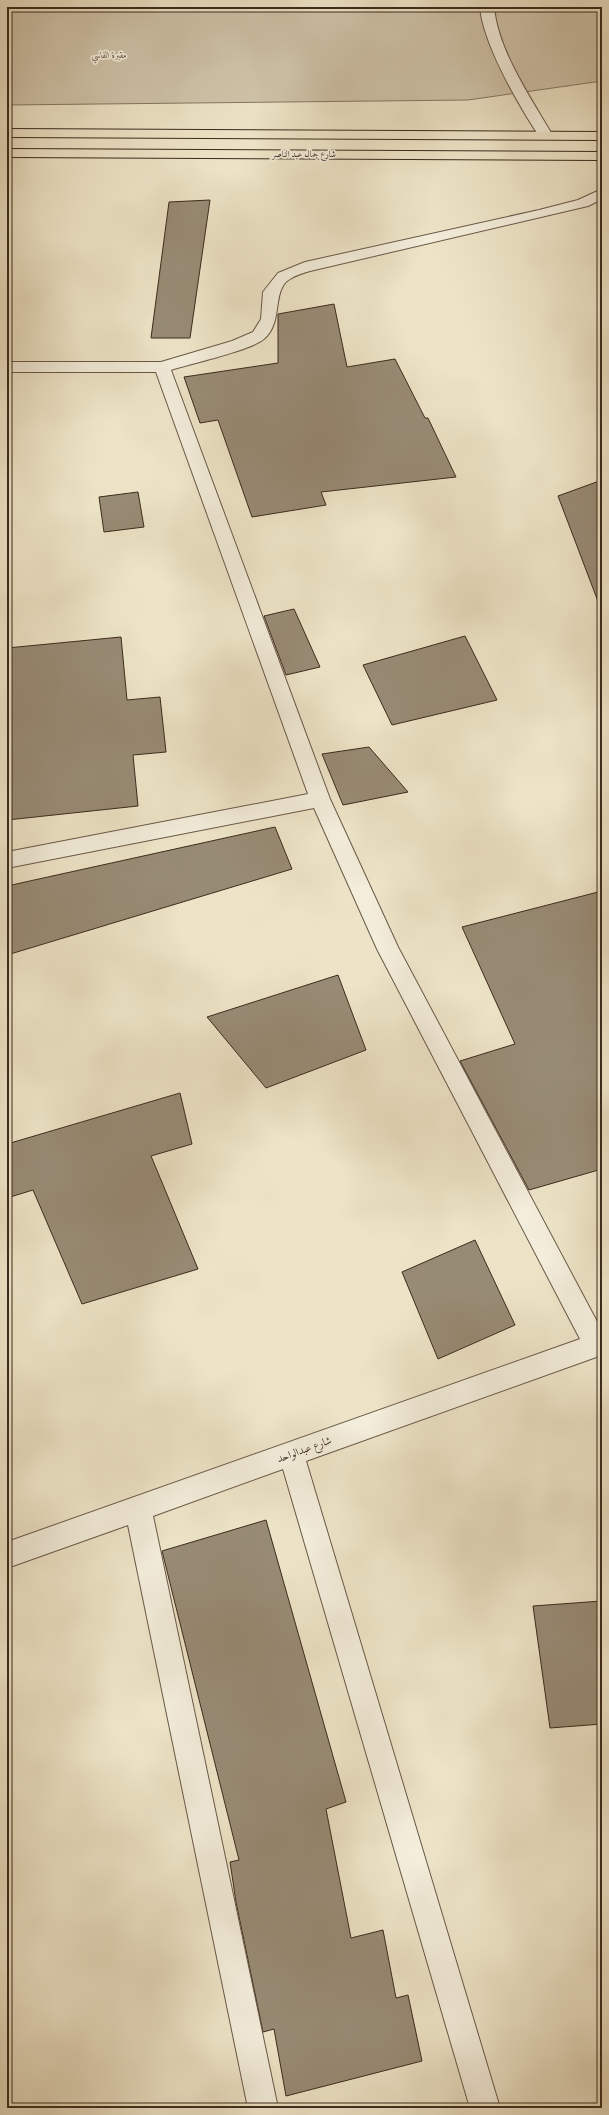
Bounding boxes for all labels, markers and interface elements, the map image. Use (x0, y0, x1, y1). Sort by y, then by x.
park label: مقبرة الفاسي (91, 50, 127, 64)
street label: شارع جمال عبد الناصر (271, 149, 336, 161)
street label: شارع عبدالواحد (275, 1434, 334, 1468)

